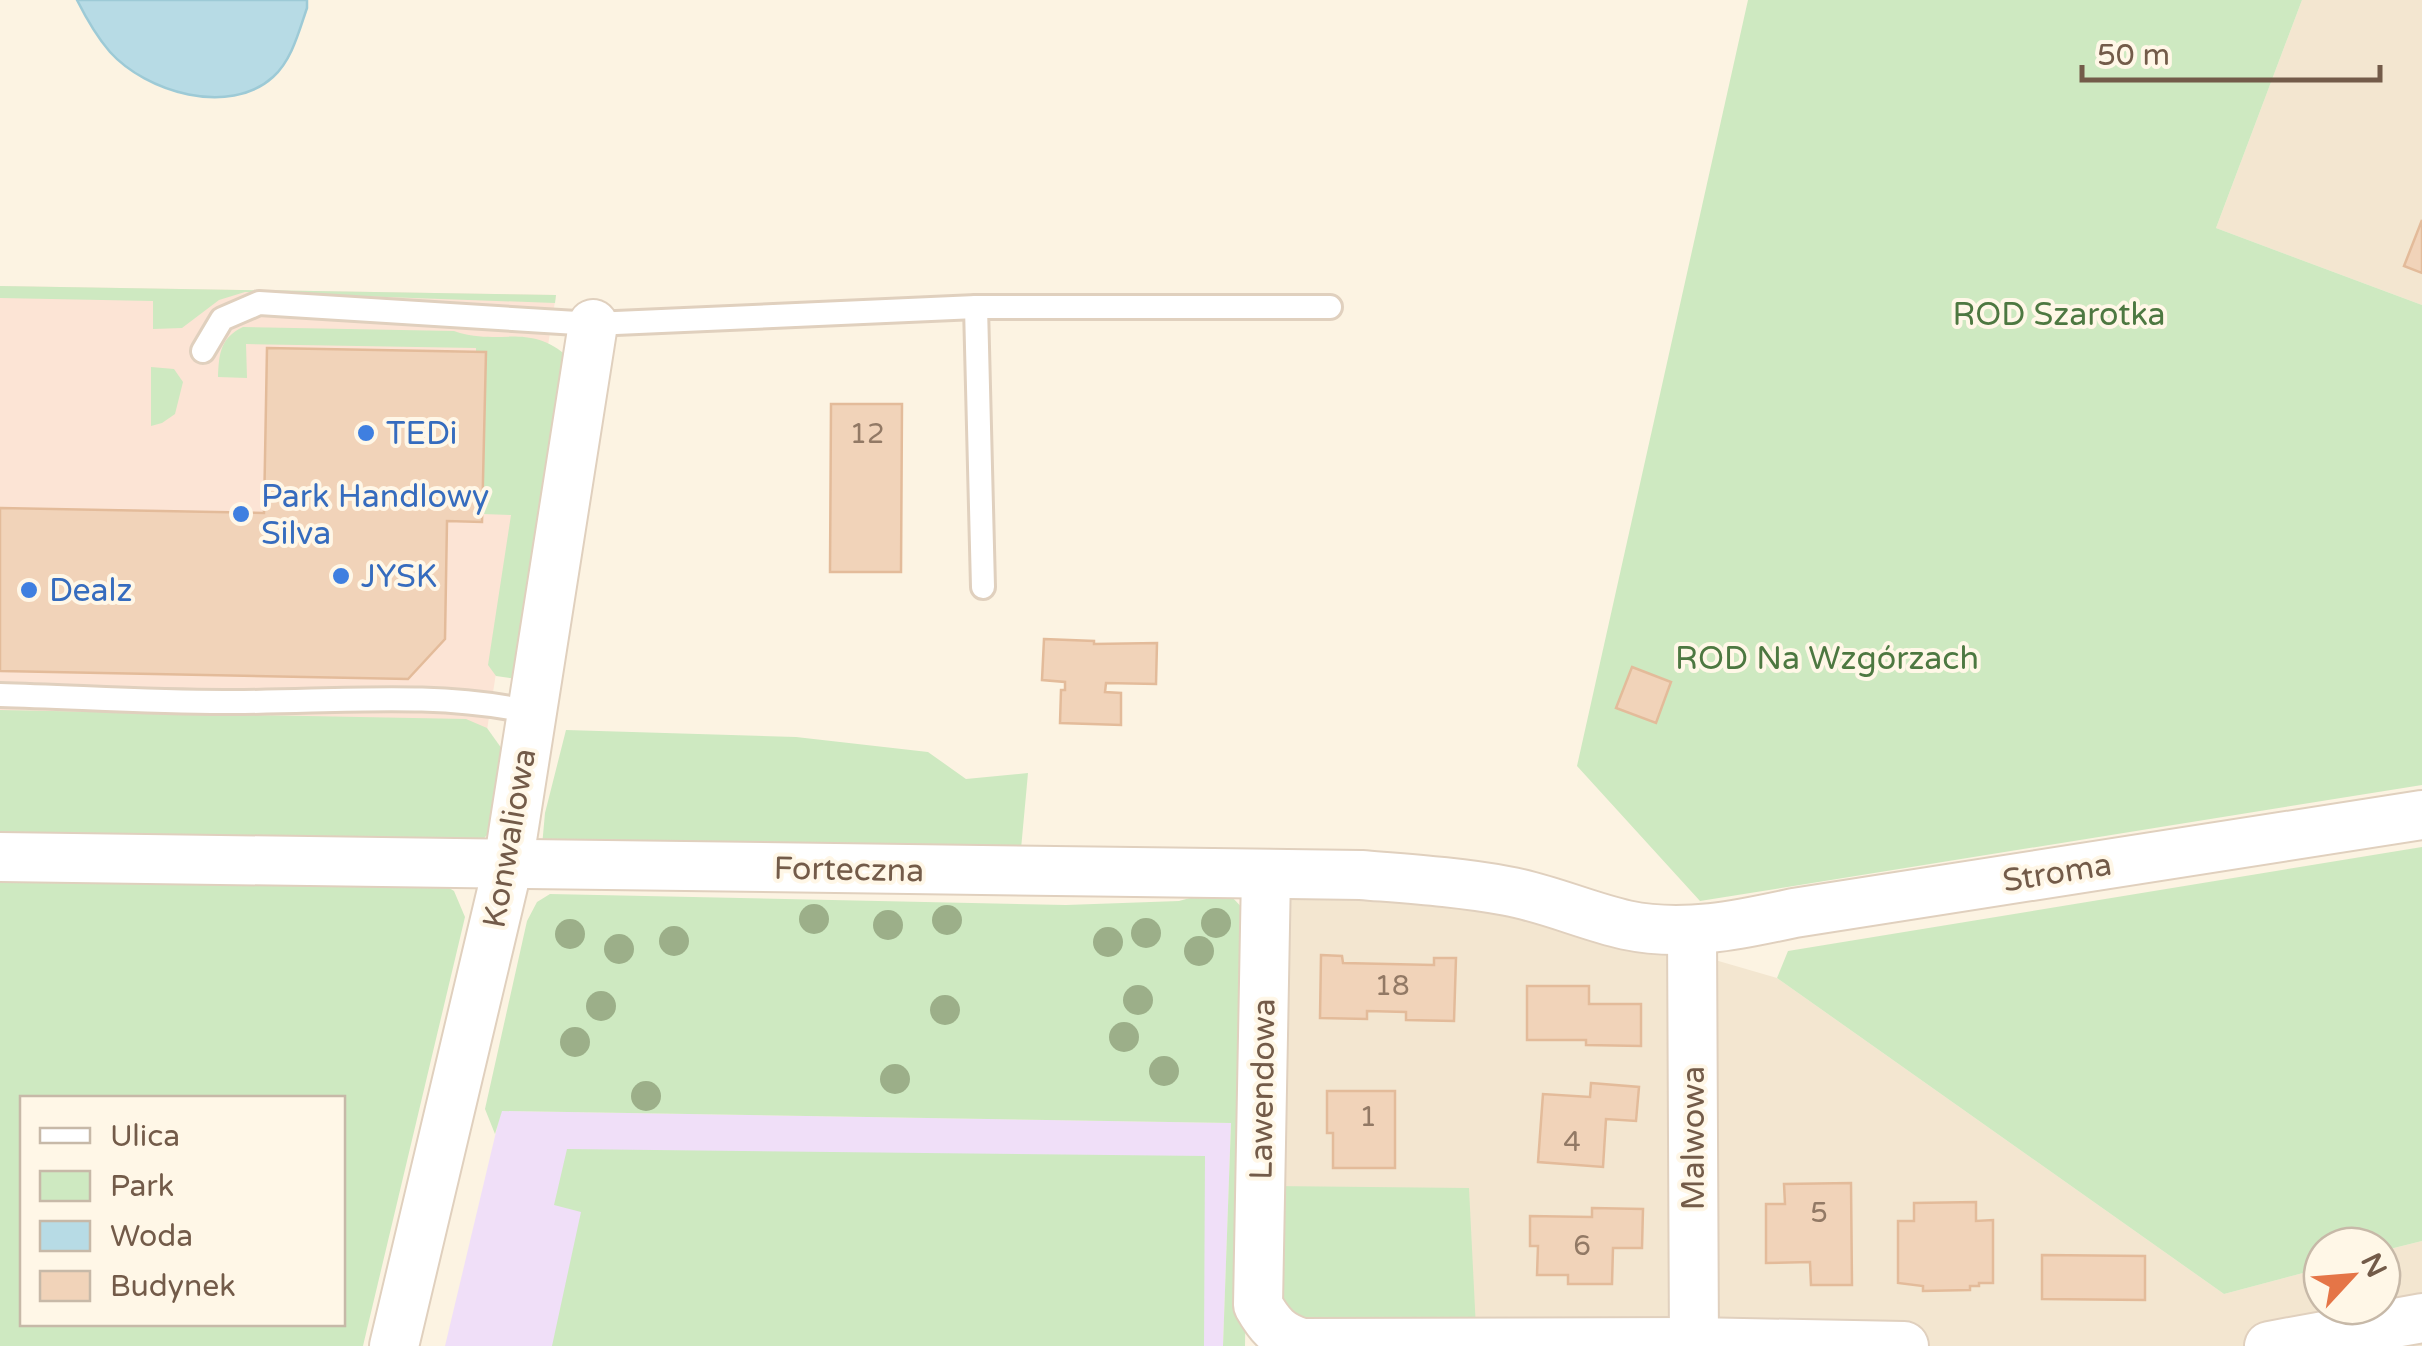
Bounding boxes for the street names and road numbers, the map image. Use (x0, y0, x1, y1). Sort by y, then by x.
street label: Konwaliowa (476, 745, 544, 931)
street label: Stroma (2000, 846, 2114, 900)
street label: Forteczna (773, 850, 925, 890)
street label: Lawendowa (1242, 998, 1284, 1180)
street label: Malwowa (1675, 1066, 1713, 1210)

